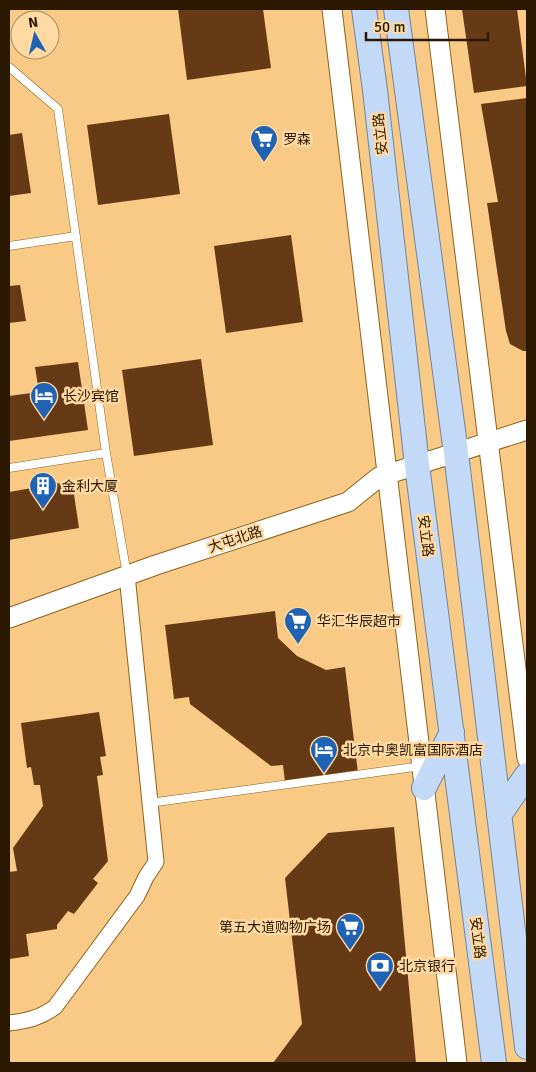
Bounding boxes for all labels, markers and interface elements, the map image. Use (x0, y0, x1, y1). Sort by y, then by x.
north arrow (10, 10, 60, 60)
scale bar (366, 10, 488, 42)
text: N (27, 14, 39, 32)
text: 50 m (374, 18, 405, 36)
street label: 安立路 (370, 112, 391, 156)
supermarket icon: 罗森 (249, 124, 279, 163)
place label: 罗森 (283, 131, 311, 148)
hotel icon: 长沙宾馆 (29, 381, 59, 420)
place label: 长沙宾馆 (63, 388, 119, 405)
building icon: 金利大厦 (28, 471, 58, 510)
place label: 金利大厦 (62, 478, 118, 495)
street label: 安立路 (415, 514, 436, 558)
street label: 大屯北路 (206, 523, 264, 556)
supermarket icon: 华汇华辰超市 (283, 606, 313, 645)
place label: 华汇华辰超市 (317, 613, 401, 630)
hotel icon: 北京中奥凯富国际酒店 (309, 735, 339, 774)
place label: 北京中奥凯富国际酒店 (343, 742, 483, 759)
supermarket icon: 第五大道购物广场 (335, 912, 365, 951)
street label: 安立路 (467, 916, 488, 960)
place label: 第五大道购物广场 (219, 919, 331, 936)
bank icon: 北京银行 (365, 951, 395, 990)
place label: 北京银行 (399, 958, 455, 975)

